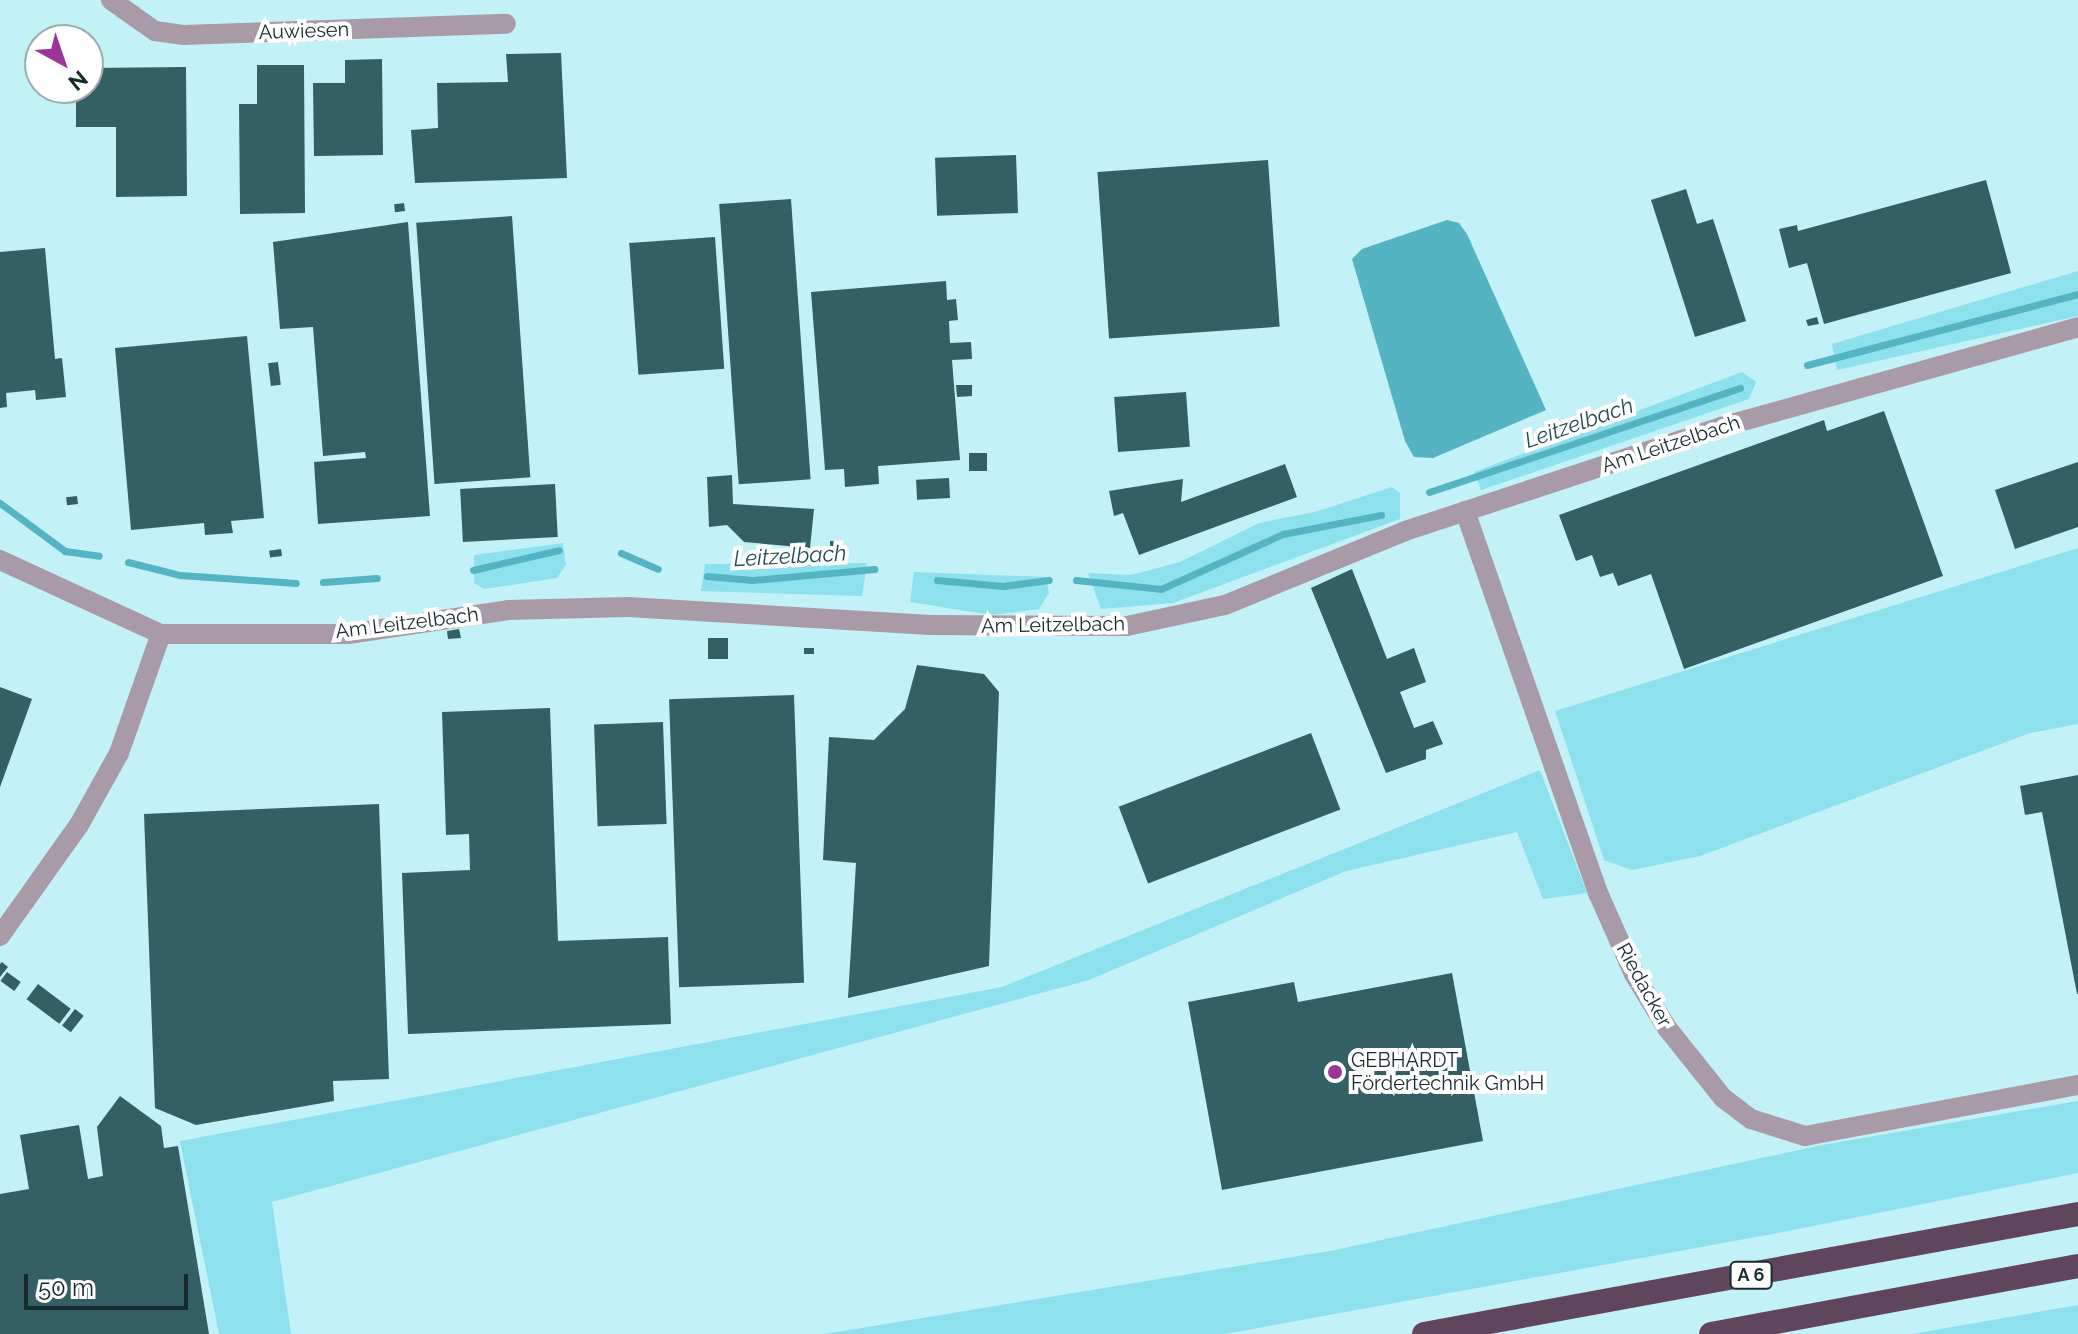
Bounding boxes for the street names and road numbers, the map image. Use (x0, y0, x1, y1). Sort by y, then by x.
street label: Auwiesen (258, 17, 350, 45)
street label: Am Leitzelbach (1599, 410, 1743, 478)
street label: Am Leitzelbach (334, 602, 480, 644)
street label: Am Leitzelbach (981, 612, 1125, 638)
street label: Riedacker (1611, 939, 1677, 1031)
road number: A 6 (1729, 1261, 1773, 1289)

